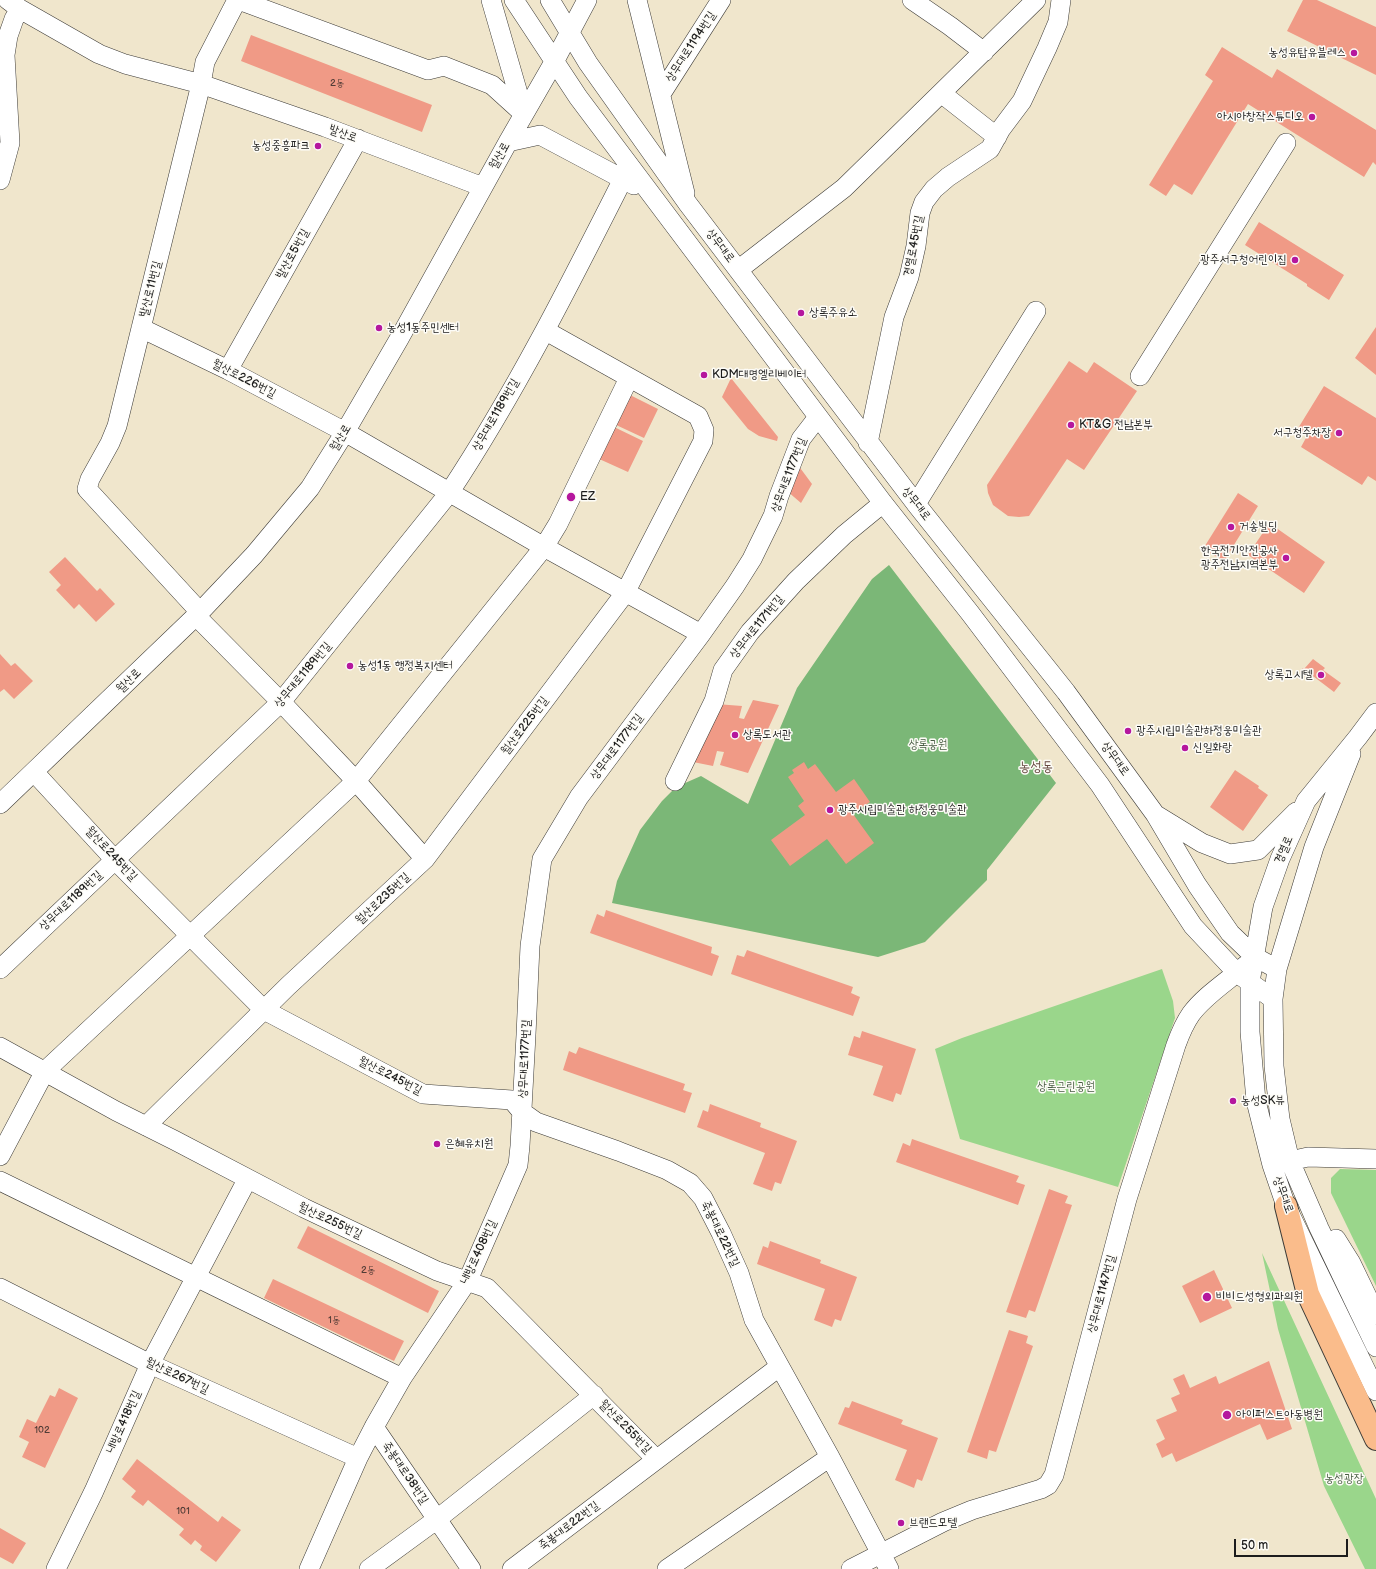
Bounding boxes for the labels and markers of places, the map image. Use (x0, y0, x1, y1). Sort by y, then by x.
place label: 농성유탑유블레스 (1269, 46, 1346, 60)
marker: 농성유탑유블레스 (1349, 48, 1359, 58)
place label: 아시아창작스튜디오 (1217, 110, 1304, 124)
marker: 아시아창작스튜디오 (1307, 112, 1317, 122)
place label: 농성중흥파크 (252, 139, 310, 153)
marker: 농성중흥파크 (313, 141, 323, 151)
place label: 광주서구청어린이집 (1200, 253, 1287, 267)
marker: 광주서구청어린이집 (1290, 255, 1300, 265)
place label: 상록주유소 (809, 306, 857, 320)
marker: 상록주유소 (796, 308, 806, 318)
place label: 농성1동주민센터 (387, 321, 459, 335)
marker: 농성1동주민센터 (374, 323, 384, 333)
place label: KDM대명엘리베이터 (712, 368, 806, 382)
marker: KDM대명엘리베이터 (699, 370, 709, 380)
place label: KT&G 전남본부 (1079, 418, 1153, 432)
marker: KT&G 전남본부 (1066, 420, 1076, 430)
place label: 서구청주차장 (1273, 426, 1331, 440)
marker: 서구청주차장 (1334, 428, 1344, 438)
place label: EZ (580, 490, 595, 504)
marker: EZ (565, 491, 577, 503)
place label: 거송빌딩 (1239, 520, 1278, 534)
marker: 거송빌딩 (1226, 522, 1236, 532)
place label: 한국전기안전공사 광주전남지역본부 (1201, 544, 1278, 572)
marker: 한국전기안전공사 광주전남지역본부 (1281, 553, 1291, 563)
place label: 농성1동 행정복지센터 (358, 659, 453, 673)
marker: 농성1동 행정복지센터 (345, 661, 355, 671)
place label: 상록고시텔 (1265, 668, 1313, 682)
marker: 상록고시텔 (1316, 670, 1326, 680)
place label: 광주시립미술관하정웅미술관 (1136, 724, 1262, 738)
marker: 광주시립미술관하정웅미술관 (1123, 726, 1133, 736)
place label: 상록도서관 (743, 728, 791, 742)
marker: 상록도서관 (730, 730, 740, 740)
place label: 신일화랑 (1193, 741, 1232, 755)
marker: 신일화랑 (1180, 743, 1190, 753)
place label: 광주시립미술관 하정웅미술관 (838, 803, 967, 817)
marker: 광주시립미술관 하정웅미술관 (825, 805, 835, 815)
place label: 농성SK뷰 (1241, 1094, 1285, 1108)
marker: 농성SK뷰 (1228, 1096, 1238, 1106)
place label: 은혜유치원 (445, 1137, 493, 1151)
marker: 은혜유치원 (432, 1139, 442, 1149)
place label: 비비드성형외과의원 (1216, 1290, 1303, 1304)
marker: 비비드성형외과의원 (1201, 1291, 1213, 1303)
place label: 아이퍼스트아동병원 (1236, 1408, 1323, 1422)
marker: 아이퍼스트아동병원 (1221, 1409, 1233, 1421)
place label: 브랜드모텔 (909, 1516, 957, 1530)
marker: 브랜드모텔 (896, 1518, 906, 1528)

